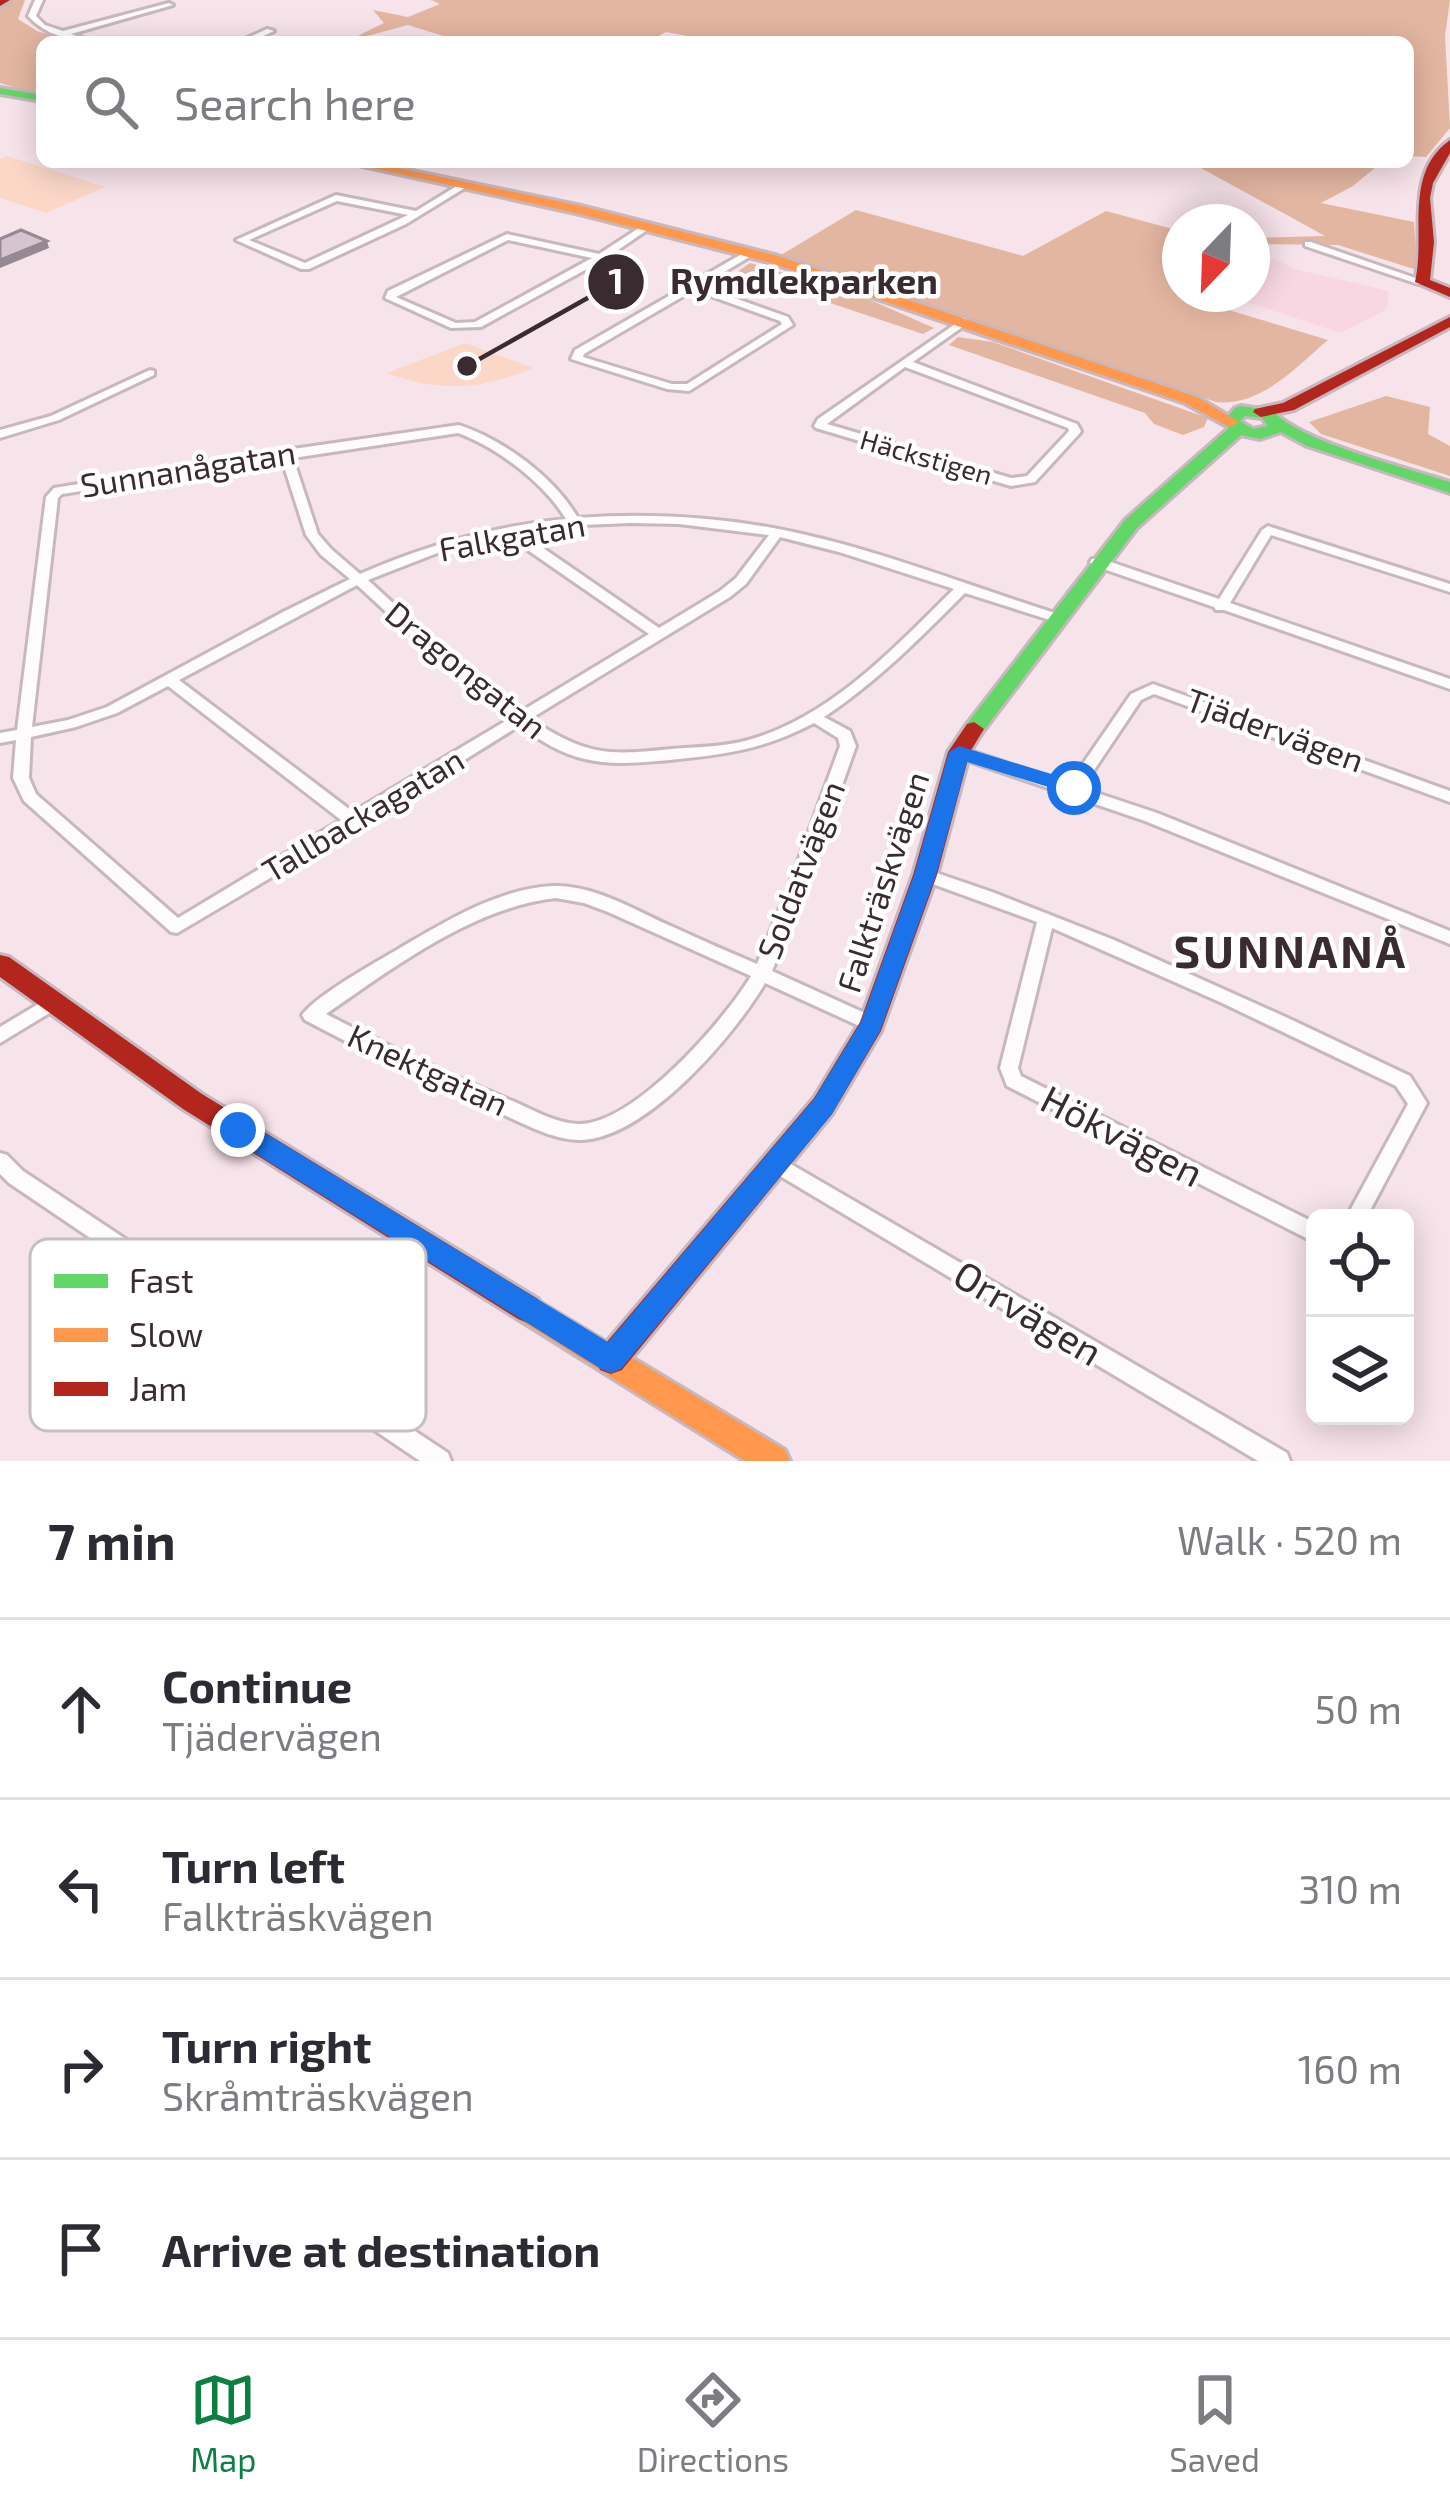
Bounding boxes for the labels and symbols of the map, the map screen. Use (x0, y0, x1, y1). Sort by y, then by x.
north arrow (1162, 204, 1270, 312)
callout: Rymdlekparken (586, 246, 962, 318)
text: 1 (608, 258, 624, 301)
text: Rymdlekparken (670, 258, 938, 302)
street label: Häckstigen (857, 422, 996, 491)
street label: Sunnanågatan (77, 431, 298, 505)
street label: Falkgatan (435, 503, 588, 569)
street label: Dragongatan (378, 592, 555, 746)
street label: Tjädervägen (1181, 678, 1370, 780)
street label: Tallbackagatan (254, 738, 471, 890)
route start (1047, 761, 1101, 815)
street label: Falkträskvägen (828, 766, 937, 997)
street label: Soldatvägen (748, 775, 852, 964)
district label: SUNNANÅ (1174, 923, 1408, 977)
street label: Knektgatan (342, 1015, 515, 1124)
street label: Hökvägen (1034, 1074, 1211, 1195)
route end (211, 1103, 265, 1157)
legend (30, 1239, 426, 1431)
street label: Orrvägen (946, 1249, 1111, 1374)
text: Fast (129, 1260, 193, 1300)
text: Slow (129, 1314, 203, 1354)
text: Jam (129, 1368, 187, 1408)

